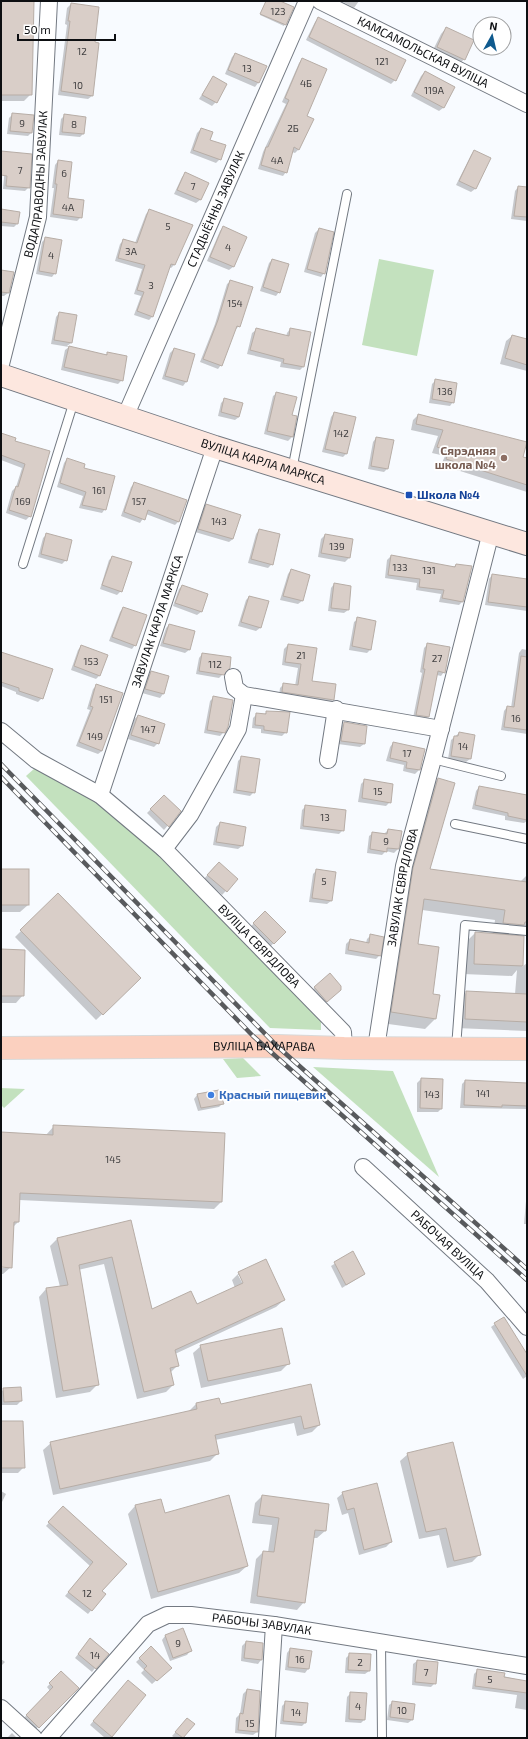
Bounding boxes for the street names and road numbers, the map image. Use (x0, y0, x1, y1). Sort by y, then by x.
street label: КАМСАМОЛЬСКАЯ ВУЛІЦА (355, 13, 492, 90)
street label: ВОДАПРАВОДНЫ ЗАВУЛАК (20, 110, 49, 259)
street label: СТАДЫЁННЫ ЗАВУЛАК (183, 148, 247, 269)
street label: ВУЛІЦА КАРЛА МАРКСА (199, 435, 328, 487)
street label: ЗАВУЛАК КАРЛА МАРКСА (128, 552, 185, 689)
street label: ЗАВУЛАК СВЯРДЛОВА (384, 826, 420, 947)
street label: ВУЛІЦА СВЯРДЛОВА (216, 901, 304, 990)
street label: ВУЛІЦА БАХАРАВА (213, 1038, 316, 1053)
street label: РАБОЧАЯ ВУЛІЦА (409, 1207, 489, 1282)
street label: РАБОЧЫ ЗАВУЛАК (211, 1610, 313, 1637)

